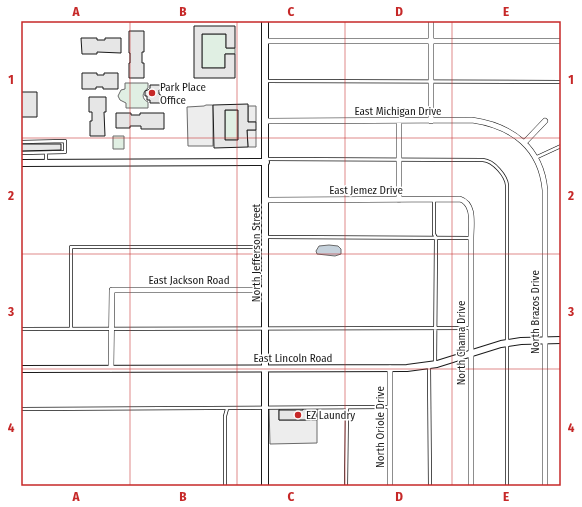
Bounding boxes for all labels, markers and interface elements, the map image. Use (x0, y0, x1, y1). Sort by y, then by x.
text: A (71, 4, 80, 19)
text: B (179, 4, 187, 19)
text: C (288, 4, 295, 19)
text: D (395, 4, 403, 19)
text: E (503, 4, 509, 19)
text: 1 (8, 72, 14, 87)
text: 1 (568, 72, 574, 87)
place label: Park Place Office (160, 81, 206, 107)
marker: Park Place Office (147, 88, 157, 98)
street label: East Michigan Drive (354, 105, 442, 118)
street label: East Jemez Drive (329, 184, 403, 197)
text: 2 (7, 188, 14, 203)
text: 2 (567, 188, 574, 203)
street label: North Jefferson Street (250, 203, 263, 302)
street label: North Brazos Drive (529, 270, 542, 354)
street label: East Jackson Road (148, 274, 230, 287)
street label: North Chama Drive (455, 301, 468, 385)
text: 3 (7, 304, 14, 319)
text: 3 (567, 304, 574, 319)
street label: East Lincoln Road (253, 352, 333, 365)
street label: North Oriole Drive (374, 386, 387, 468)
place label: EZ Laundry (306, 409, 355, 422)
marker: EZ Laundry (293, 410, 303, 420)
text: 4 (8, 420, 15, 435)
text: 4 (568, 420, 575, 435)
text: A (71, 489, 80, 504)
text: B (179, 489, 187, 504)
text: C (288, 489, 295, 504)
text: D (395, 489, 403, 504)
text: E (503, 489, 509, 504)

